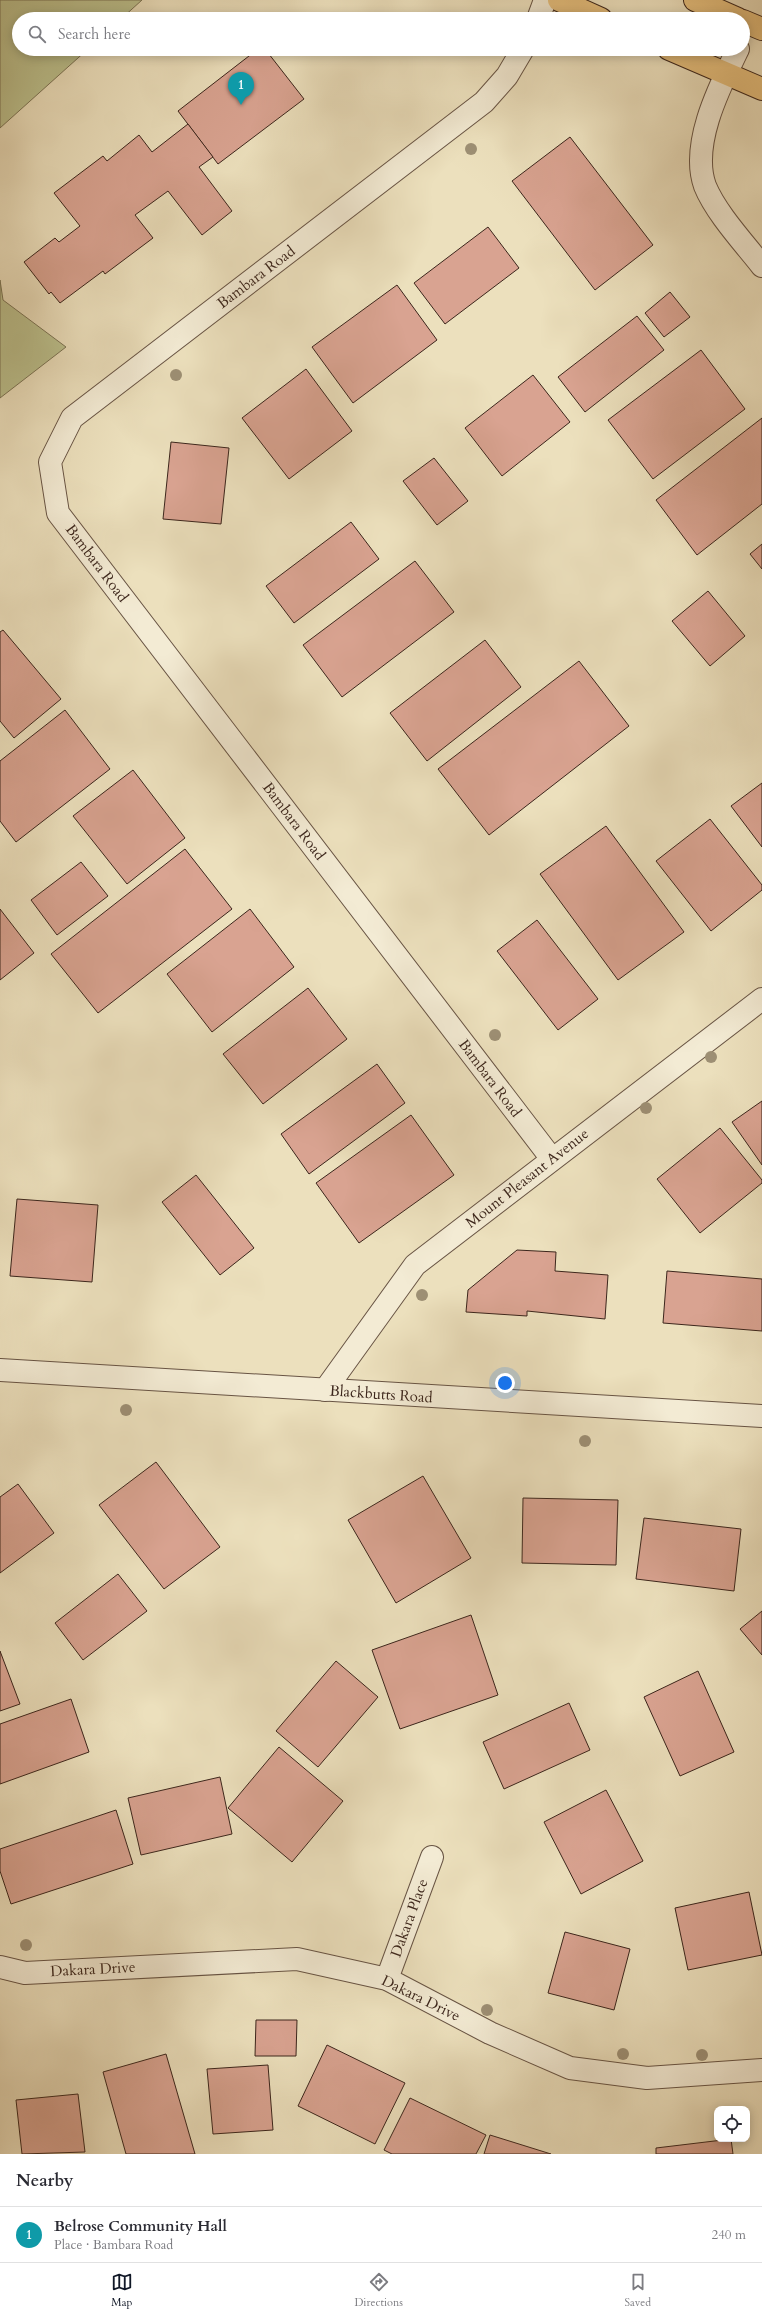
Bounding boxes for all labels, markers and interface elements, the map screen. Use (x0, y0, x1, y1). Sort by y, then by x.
search box (12, 12, 750, 56)
icon: search (26, 23, 48, 45)
text: Search here (58, 24, 131, 44)
pin: 1 (228, 72, 254, 105)
street label: Bambara Road (213, 241, 299, 313)
street label: Bambara Road (61, 520, 133, 606)
street label: Bambara Road (258, 778, 330, 864)
street label: Bambara Road (454, 1035, 526, 1121)
street label: Mount Pleasant Avenue (461, 1123, 593, 1232)
your location (495, 1373, 515, 1393)
street label: Blackbutts Road (329, 1380, 433, 1408)
street label: Dakara Place (386, 1876, 432, 1960)
street label: Dakara Drive (50, 1957, 136, 1981)
street label: Dakara Drive (378, 1970, 464, 2026)
map controls (714, 2106, 750, 2142)
button: locate (714, 2106, 750, 2142)
text: Nearby (16, 2169, 73, 2192)
text: Belrose Community Hall (54, 2216, 227, 2236)
text: 1 (26, 2226, 32, 2244)
text: 240 m (712, 2226, 746, 2244)
text: Place · Bambara Road (54, 2236, 173, 2254)
tab: Map (111, 2271, 133, 2310)
tab: Directions (354, 2271, 403, 2310)
tab: Saved (625, 2271, 651, 2310)

